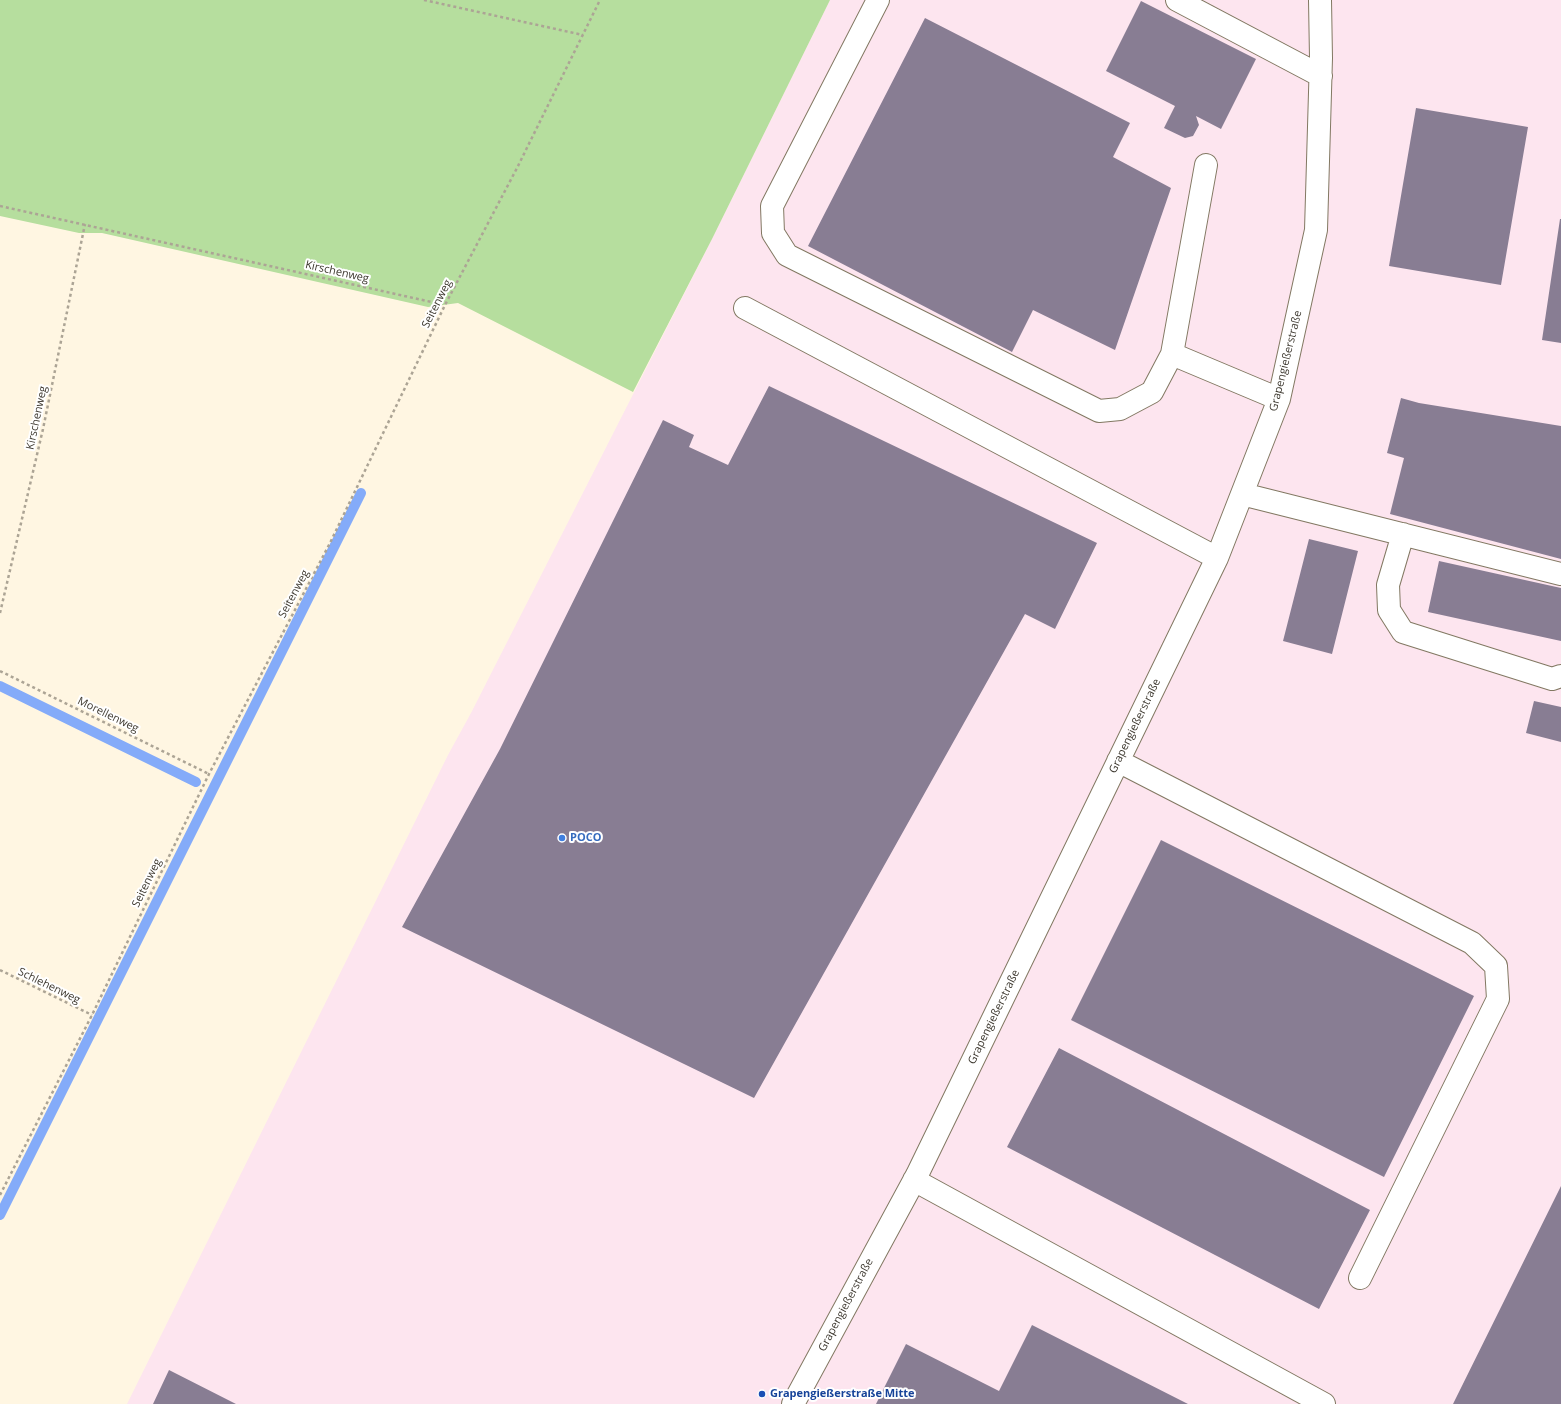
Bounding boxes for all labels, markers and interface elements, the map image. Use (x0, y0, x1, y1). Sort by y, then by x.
street label: Kirschenweg (304, 258, 370, 286)
street label: Seitenweg (419, 278, 455, 330)
street label: Grapengießerstraße (1267, 309, 1305, 413)
street label: Kirschenweg (24, 385, 50, 451)
street label: Seitenweg (276, 568, 312, 620)
street label: Grapengießerstraße (1106, 677, 1164, 775)
street label: Morellenweg (75, 695, 141, 735)
place label: POCO (570, 831, 601, 845)
marker: POCO (557, 833, 567, 843)
street label: Seitenweg (130, 857, 164, 909)
street label: Schlehenweg (16, 965, 82, 1007)
street label: Grapengießerstraße (965, 968, 1023, 1066)
street label: Grapengießerstraße (816, 1256, 876, 1354)
place label: Grapengießerstraße Mitte (770, 1387, 915, 1401)
marker: Grapengießerstraße Mitte (757, 1389, 767, 1399)

